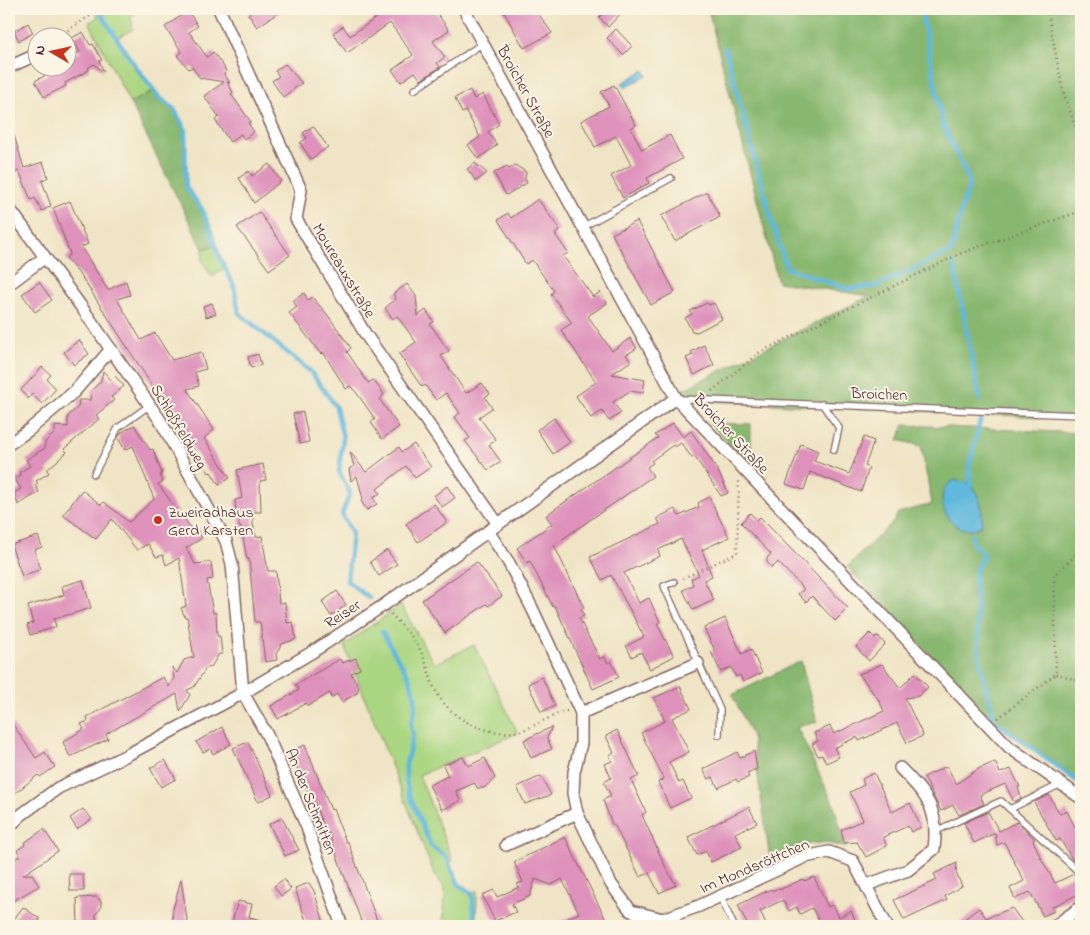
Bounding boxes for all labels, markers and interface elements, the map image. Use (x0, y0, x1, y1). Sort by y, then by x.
north arrow (28, 28, 78, 78)
street label: Broicher Straße (489, 40, 561, 143)
text: N (30, 44, 52, 57)
street label: Moureauxstraße (305, 219, 382, 324)
street label: Schloßfeldweg (144, 380, 213, 474)
street label: Broichen (849, 382, 908, 408)
street label: Broicher Straße (686, 388, 775, 481)
place label: Zweiradhaus Gerd Karsten (168, 501, 254, 543)
marker: Zweiradhaus Gerd Karsten (152, 514, 164, 526)
street label: Reiser (320, 594, 366, 635)
street label: An der Schmitten (278, 745, 342, 859)
street label: Im Mondsröttchen (696, 833, 813, 901)

